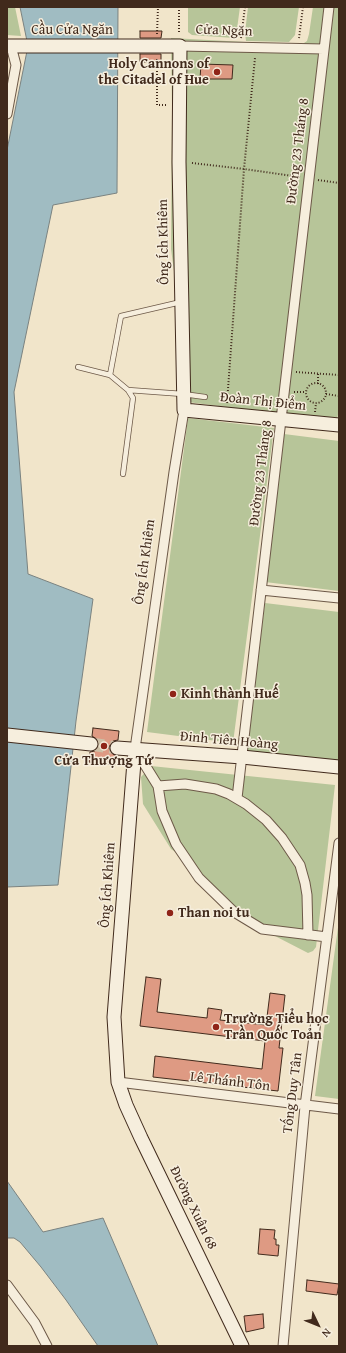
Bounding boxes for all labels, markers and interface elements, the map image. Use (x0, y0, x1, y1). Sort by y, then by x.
street label: Cầu Cửa Ngăn (31, 22, 113, 38)
street label: Cửa Ngăn (195, 22, 253, 40)
place label: Holy Cannons of the Citadel of Hue (98, 56, 209, 88)
marker: Holy Cannons of the Citadel of Hue (212, 67, 222, 77)
street label: Đường 23 Tháng 8 (283, 97, 313, 205)
street label: Ông Ích Khiêm (155, 199, 173, 285)
street label: Đoàn Thị Điểm (219, 389, 307, 415)
street label: Đường 23 Tháng 8 (246, 419, 276, 527)
street label: Ông Ích Khiêm (131, 518, 159, 606)
place label: Kinh thành Huế (181, 686, 279, 702)
marker: Kinh thành Huế (168, 689, 178, 699)
street label: Đinh Tiên Hoàng (179, 728, 279, 754)
marker: Cửa Thượng Tứ (99, 741, 109, 751)
place label: Cửa Thượng Tứ (54, 753, 154, 769)
street label: Ông Ích Khiêm (97, 842, 119, 928)
place label: Than noi tu (178, 905, 250, 921)
marker: Than noi tu (165, 908, 175, 918)
place label: Trường Tiểu học Trần Quốc Toản (224, 1011, 328, 1044)
marker: Trường Tiểu học Trần Quốc Toản (211, 1022, 221, 1032)
street label: Tống Duy Tân (280, 1052, 306, 1134)
street label: Lê Thánh Tôn (189, 1069, 271, 1095)
street label: Đường Xuân 68 (166, 1164, 220, 1252)
north arrow (298, 1305, 338, 1345)
text: N (318, 1325, 335, 1341)

